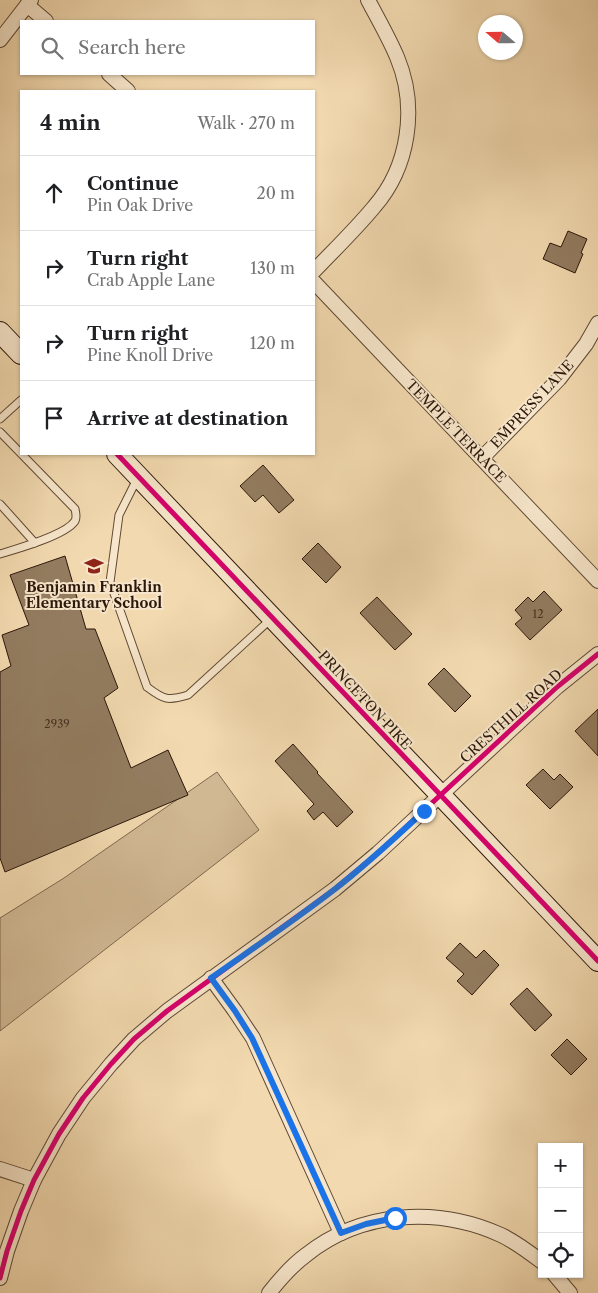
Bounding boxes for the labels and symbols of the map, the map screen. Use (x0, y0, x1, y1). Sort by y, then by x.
north arrow (478, 15, 523, 60)
street label: EMPRESS LANE (487, 356, 577, 452)
street label: TEMPLE TERRACE (402, 376, 510, 486)
school or university icon: Benjamin Franklin Elementary School (83, 555, 105, 577)
place label: Benjamin Franklin Elementary School (26, 578, 162, 612)
house number: 12 (533, 607, 543, 621)
street label: PRINCETON PIKE (314, 647, 416, 753)
street label: CRESTHILL ROAD (456, 665, 566, 767)
house number: 2939 (44, 717, 70, 731)
route end (413, 800, 436, 823)
route start (384, 1207, 407, 1230)

